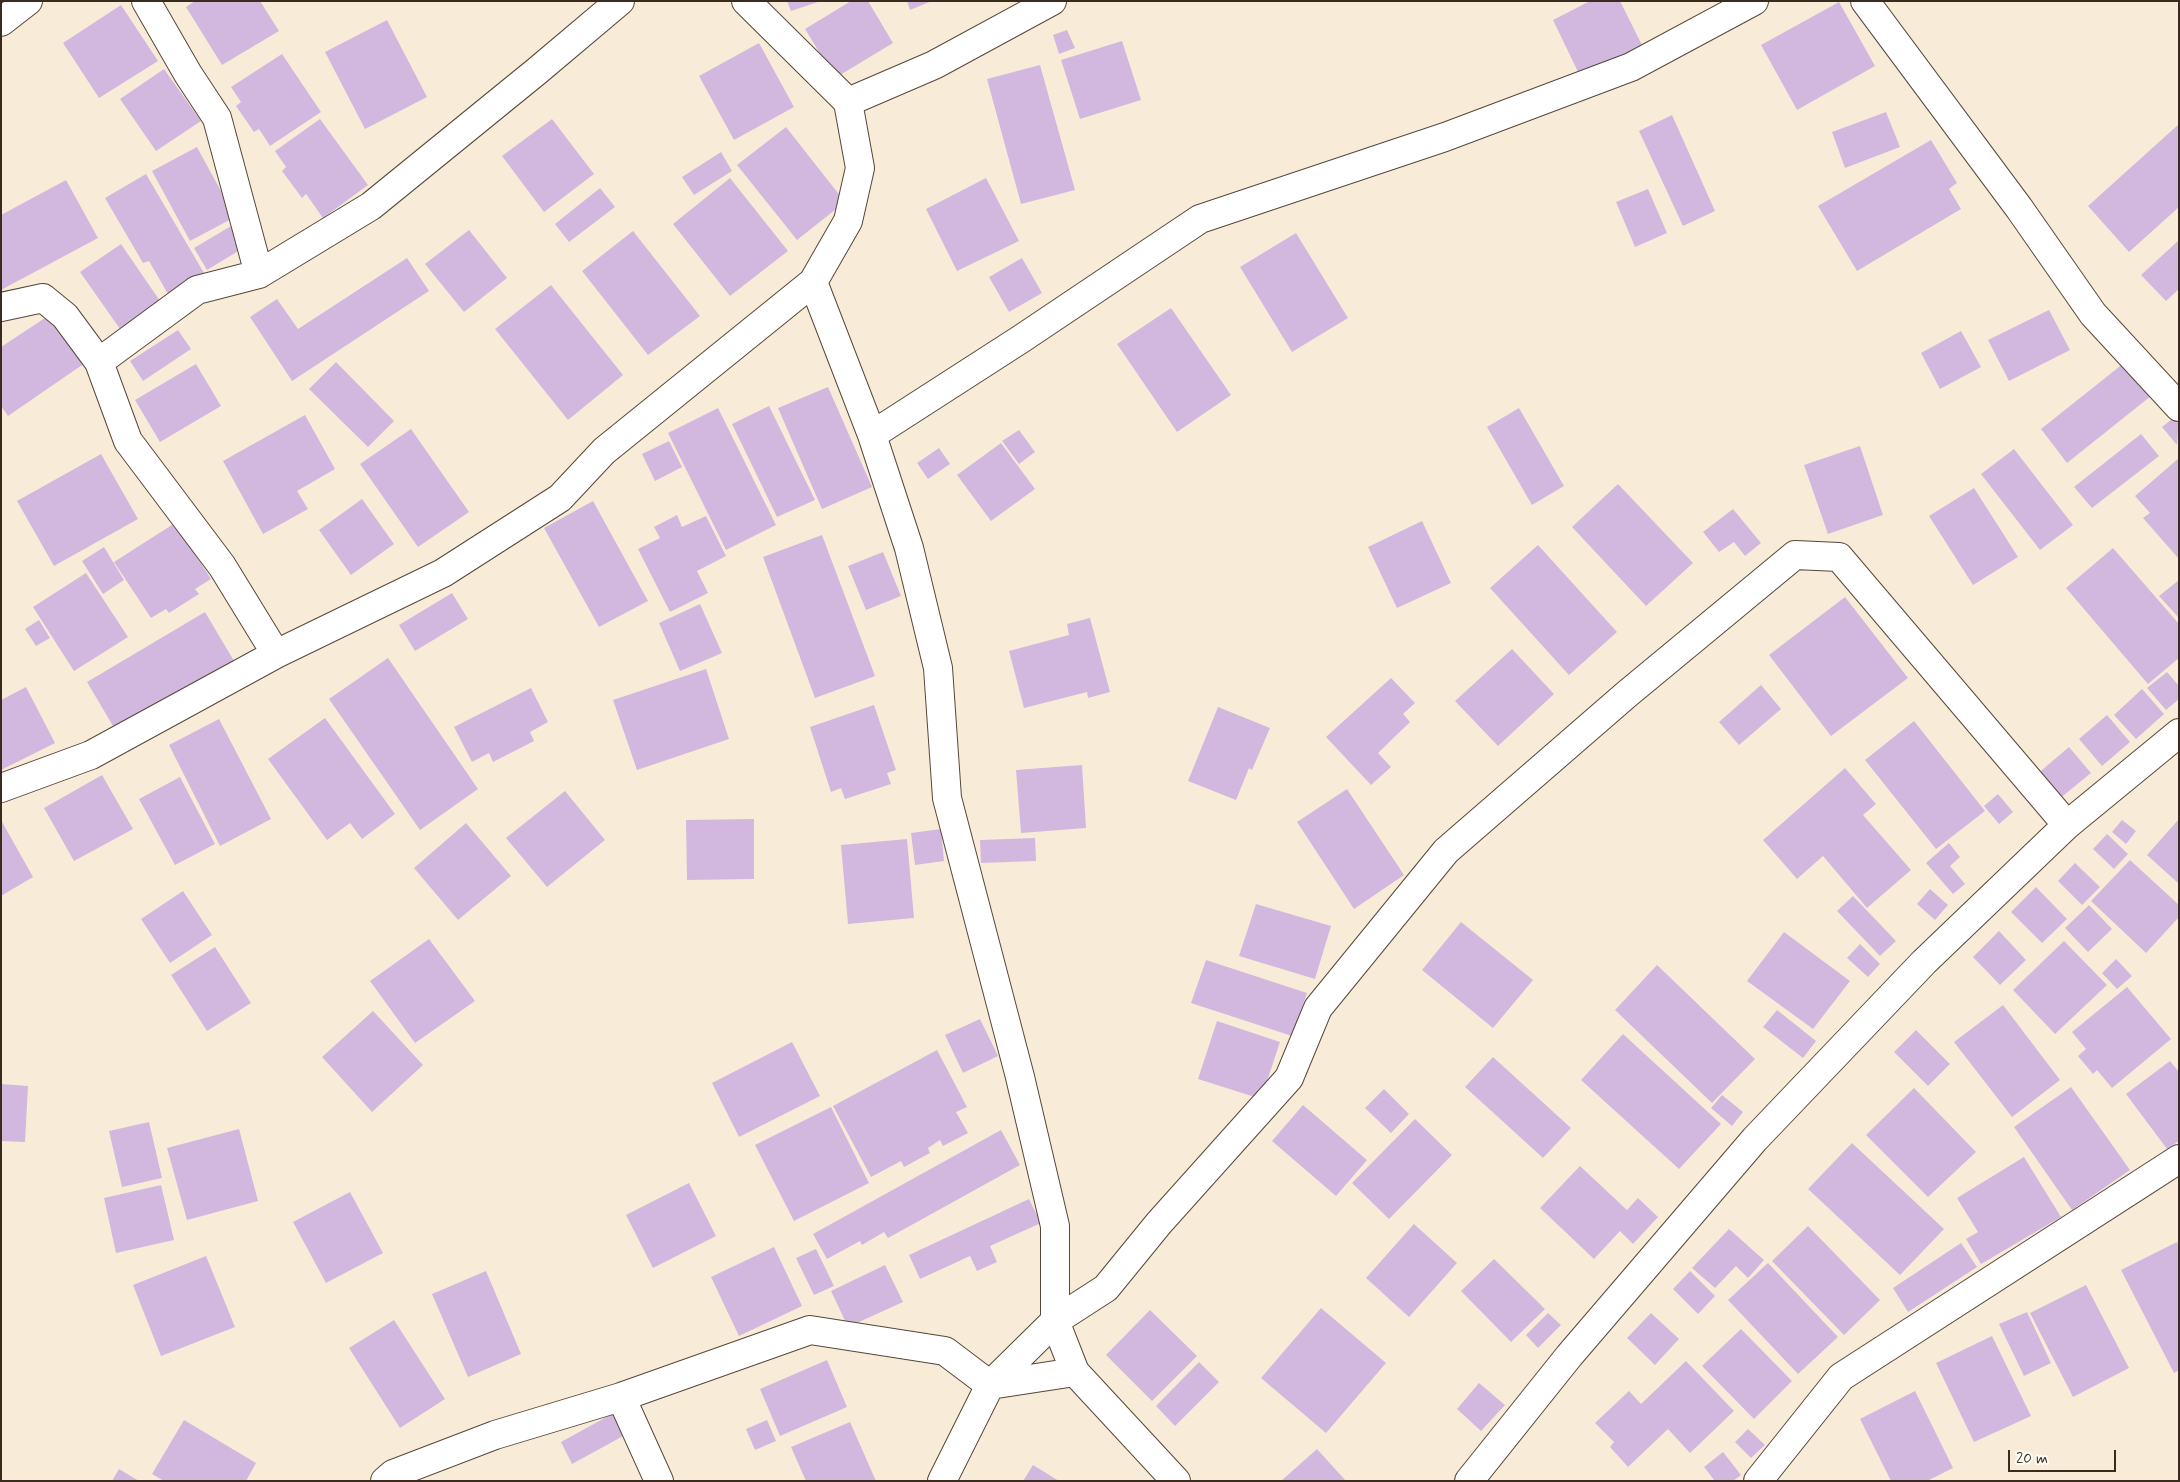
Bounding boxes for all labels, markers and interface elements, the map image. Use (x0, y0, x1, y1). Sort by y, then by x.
scale bar (2010, 1440, 2118, 1472)
text: 20 m (2016, 1449, 2048, 1469)

